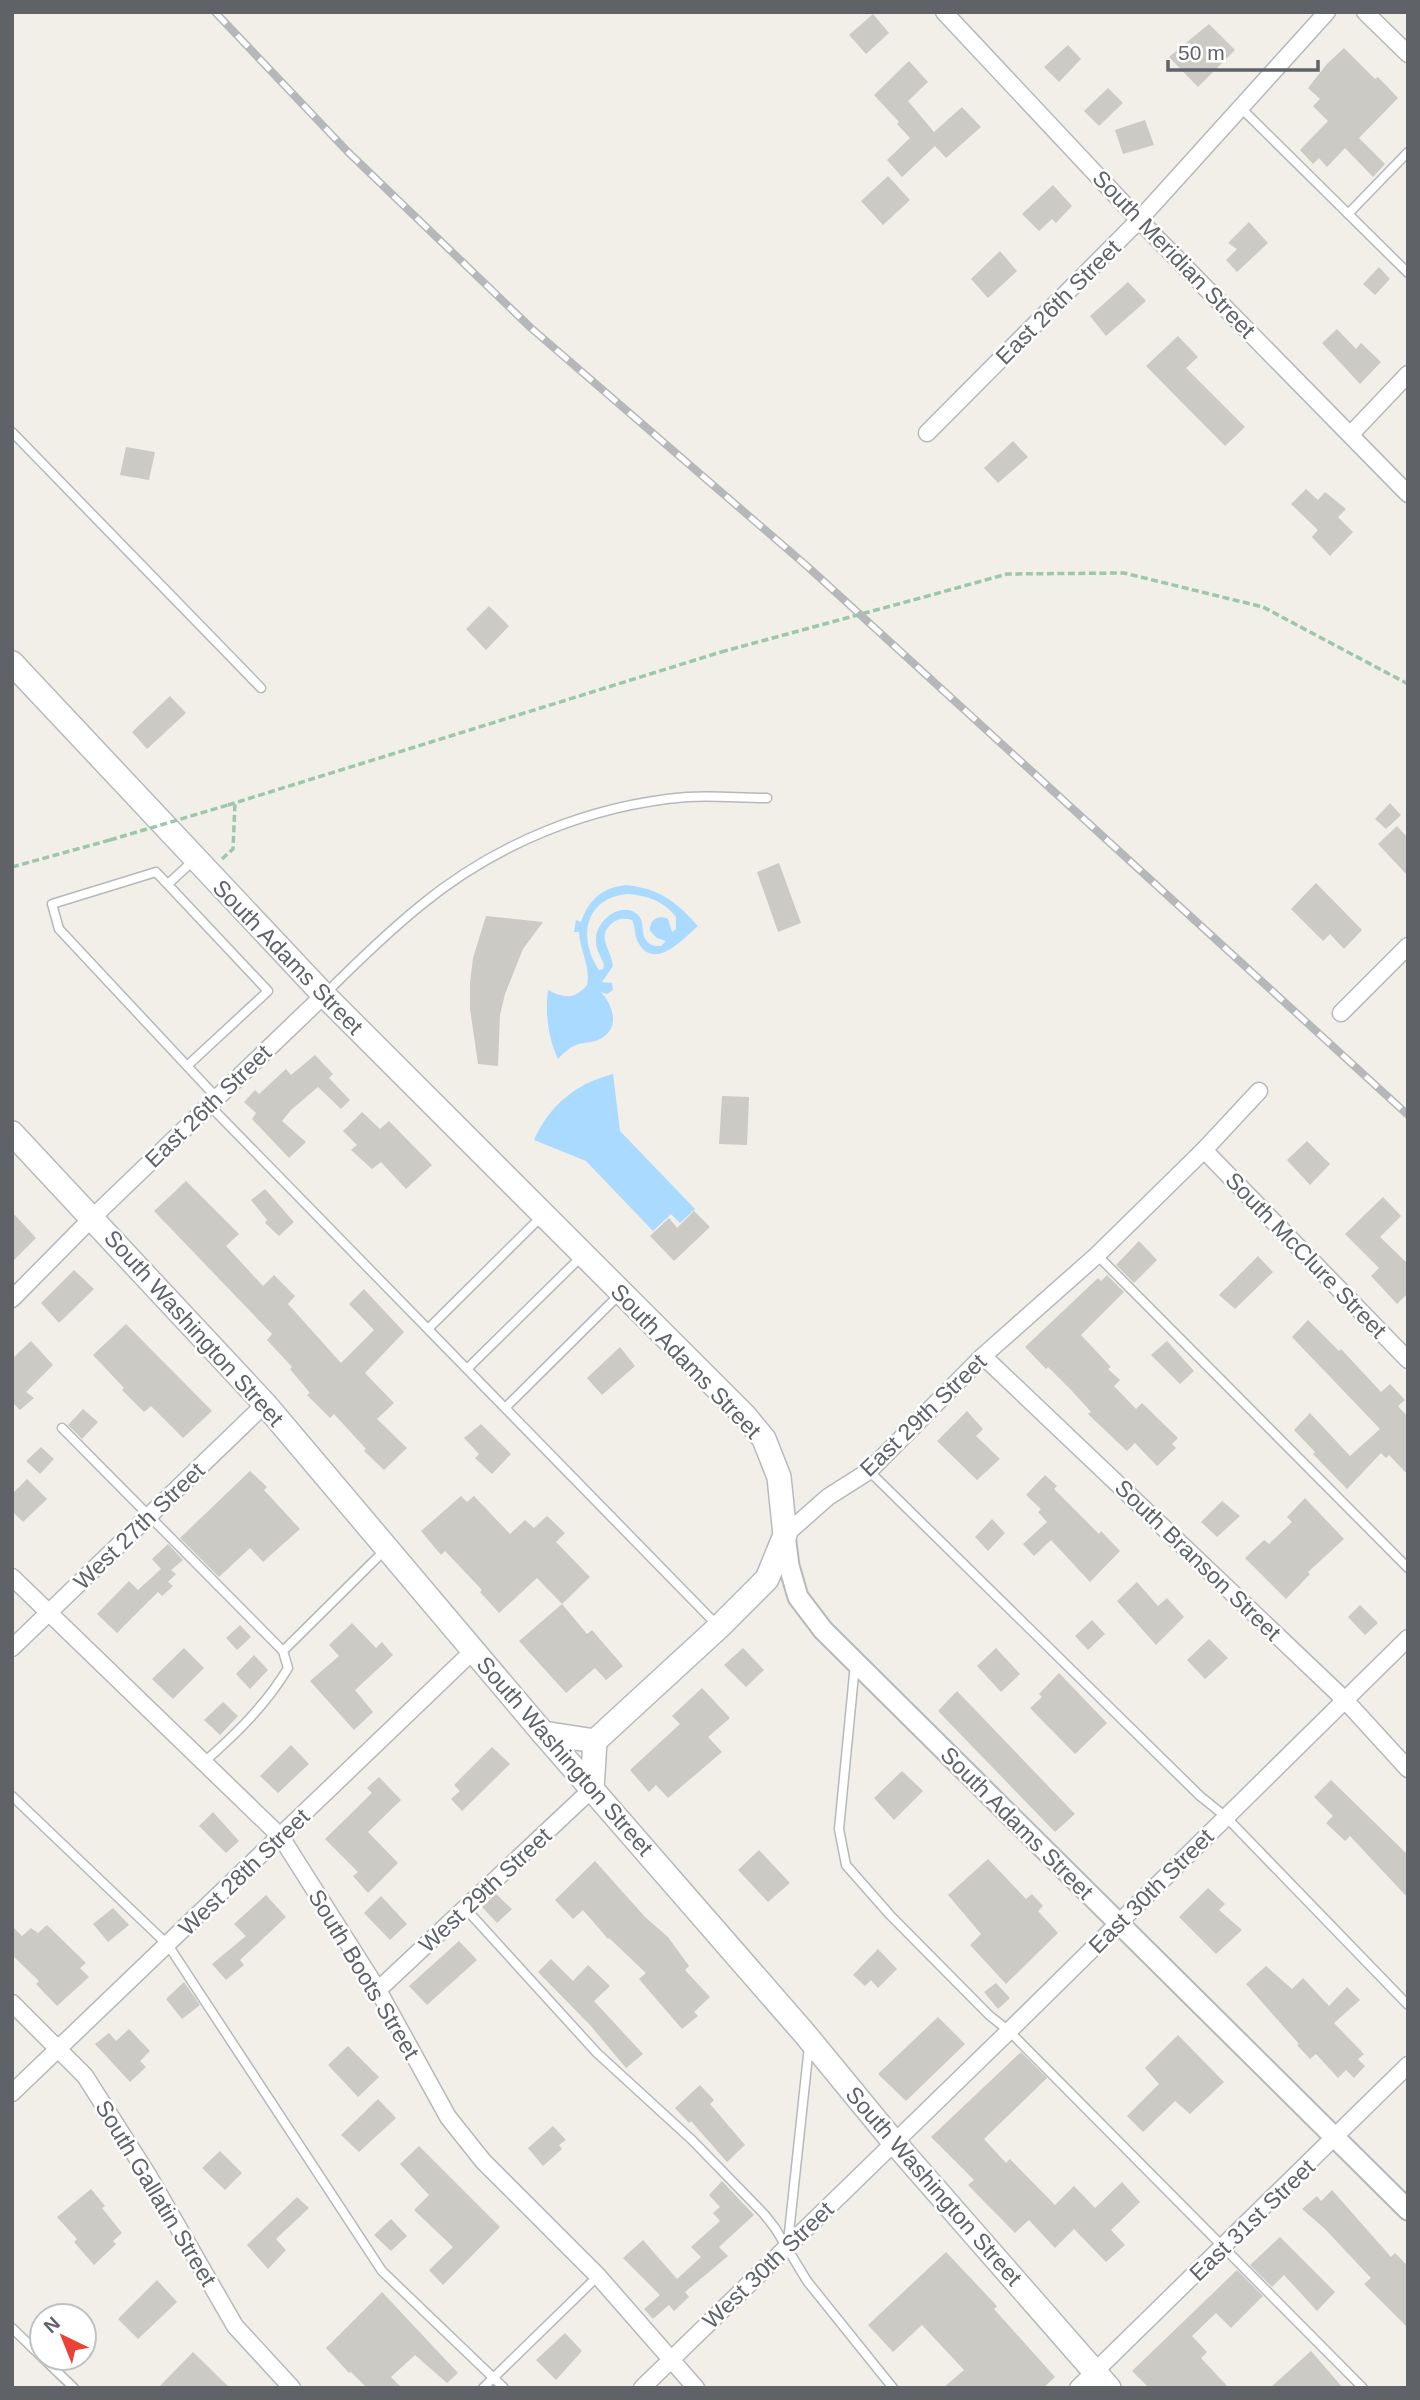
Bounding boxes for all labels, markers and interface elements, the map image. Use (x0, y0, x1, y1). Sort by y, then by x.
scale bar (1168, 28, 1318, 72)
text: 50 m (1178, 41, 1225, 64)
street label: South Meridian Street (1087, 165, 1261, 343)
street label: East 26th Street (990, 234, 1126, 370)
street label: South Adams Street (208, 874, 369, 1040)
street label: East 26th Street (140, 1039, 277, 1173)
street label: South McClure Street (1220, 1167, 1392, 1344)
street label: South Washington Street (99, 1225, 289, 1432)
street label: South Adams Street (606, 1278, 767, 1444)
street label: East 29th Street (855, 1348, 992, 1482)
street label: West 27th Street (69, 1457, 210, 1595)
street label: South Branson Street (1110, 1474, 1287, 1646)
street label: South Washington Street (472, 1651, 659, 1861)
street label: South Adams Street (935, 1741, 1099, 1905)
street label: West 28th Street (174, 1803, 315, 1941)
street label: West 29th Street (414, 1822, 557, 1958)
street label: East 30th Street (1083, 1823, 1219, 1959)
street label: South Boots Street (303, 1885, 425, 2064)
street label: South Washington Street (841, 2081, 1028, 2291)
street label: South Gallatin Street (90, 2095, 222, 2291)
street label: East 31st Street (1184, 2153, 1320, 2286)
street label: West 30th Street (698, 2196, 839, 2334)
north arrow (28, 2302, 98, 2372)
text: N (40, 2313, 64, 2337)

